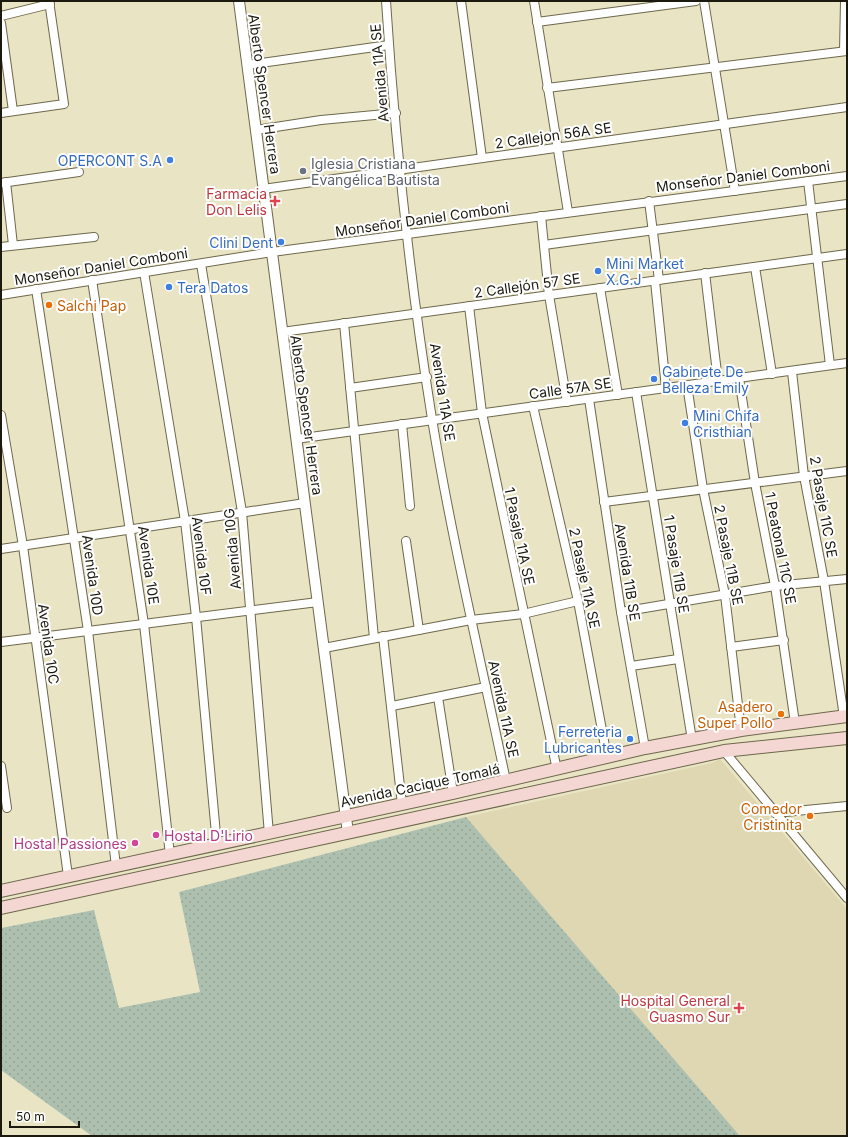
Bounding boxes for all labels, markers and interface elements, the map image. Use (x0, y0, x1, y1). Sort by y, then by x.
street label: Alberto Spencer Herrera (245, 13, 285, 175)
street label: Avenida 11A SE (366, 23, 392, 123)
street label: 2 Callejon 56A SE (494, 118, 612, 152)
place label: OPERCONT S.A (58, 152, 162, 169)
marker: OPERCONT S.A (165, 155, 175, 165)
place label: Iglesia Cristiana Evangélica Bautista (311, 155, 440, 188)
street label: Monseñor Daniel Comboni (655, 157, 831, 195)
marker: Iglesia Cristiana Evangélica Bautista (298, 166, 308, 176)
place label: Farmacia Don Lelis (206, 185, 267, 218)
marker: Farmacia Don Lelis (270, 196, 280, 206)
street label: Monseñor Daniel Comboni (334, 198, 510, 240)
place label: Clini Dent (209, 234, 273, 251)
marker: Clini Dent (276, 237, 286, 247)
street label: Monseñor Daniel Comboni (13, 244, 189, 288)
place label: Mini Market X.G.J (606, 255, 684, 288)
marker: Mini Market X.G.J (593, 266, 603, 276)
street label: 2 Callejón 57 SE (473, 269, 581, 301)
place label: Tera Datos (177, 279, 248, 296)
marker: Tera Datos (164, 282, 174, 292)
place label: Salchi Pap (57, 297, 126, 314)
marker: Salchi Pap (44, 300, 54, 310)
street label: Alberto Spencer Herrera (287, 334, 327, 496)
street label: Avenida 11A SE (427, 342, 459, 442)
place label: Gabinete De Belleza Emily (662, 363, 749, 396)
street label: Calle 57A SE (528, 374, 612, 402)
marker: Gabinete De Belleza Emily (649, 374, 659, 384)
place label: Mini Chifa Cristhian (693, 407, 759, 440)
marker: Mini Chifa Cristhian (680, 418, 690, 428)
street label: 2 Pasaje 11C SE (807, 455, 841, 559)
street label: 1 Pasaje 11A SE (501, 486, 539, 586)
street label: 1 Peatonal 11C SE (762, 490, 800, 606)
street label: 2 Pasaje 11B SE (711, 503, 747, 607)
street label: Avenida 10G (220, 508, 244, 590)
street label: 1 Pasaje 11B SE (661, 514, 693, 614)
street label: Avenida 10F (189, 516, 215, 596)
street label: Avenida 11B SE (612, 522, 644, 622)
street label: Avenida 10E (135, 524, 163, 606)
street label: 2 Pasaje 11A SE (566, 526, 604, 630)
street label: Avenida 10D (79, 534, 107, 616)
street label: Avenida 10C (35, 603, 63, 685)
street label: Avenida 11A SE (485, 659, 523, 759)
place label: Asadero Super Pollo (697, 698, 773, 731)
marker: Asadero Super Pollo (776, 709, 786, 719)
place label: Ferreteria Lubricantes (544, 723, 622, 756)
marker: Ferreteria Lubricantes (625, 734, 635, 744)
street label: Avenida Cacique Tomalá (339, 760, 501, 810)
place label: Comedor Cristinita (741, 800, 802, 833)
marker: Comedor Cristinita (805, 811, 815, 821)
place label: Hostal D'Lirio (164, 827, 253, 844)
marker: Hostal D'Lirio (151, 830, 161, 840)
place label: Hostal Passiones (14, 835, 127, 852)
marker: Hostal Passiones (130, 838, 140, 848)
place label: Hospital General Guasmo Sur (620, 992, 730, 1025)
marker: Hospital General Guasmo Sur (733, 1002, 745, 1014)
scale bar (10, 1103, 79, 1129)
text: 50 m (16, 1109, 45, 1124)

